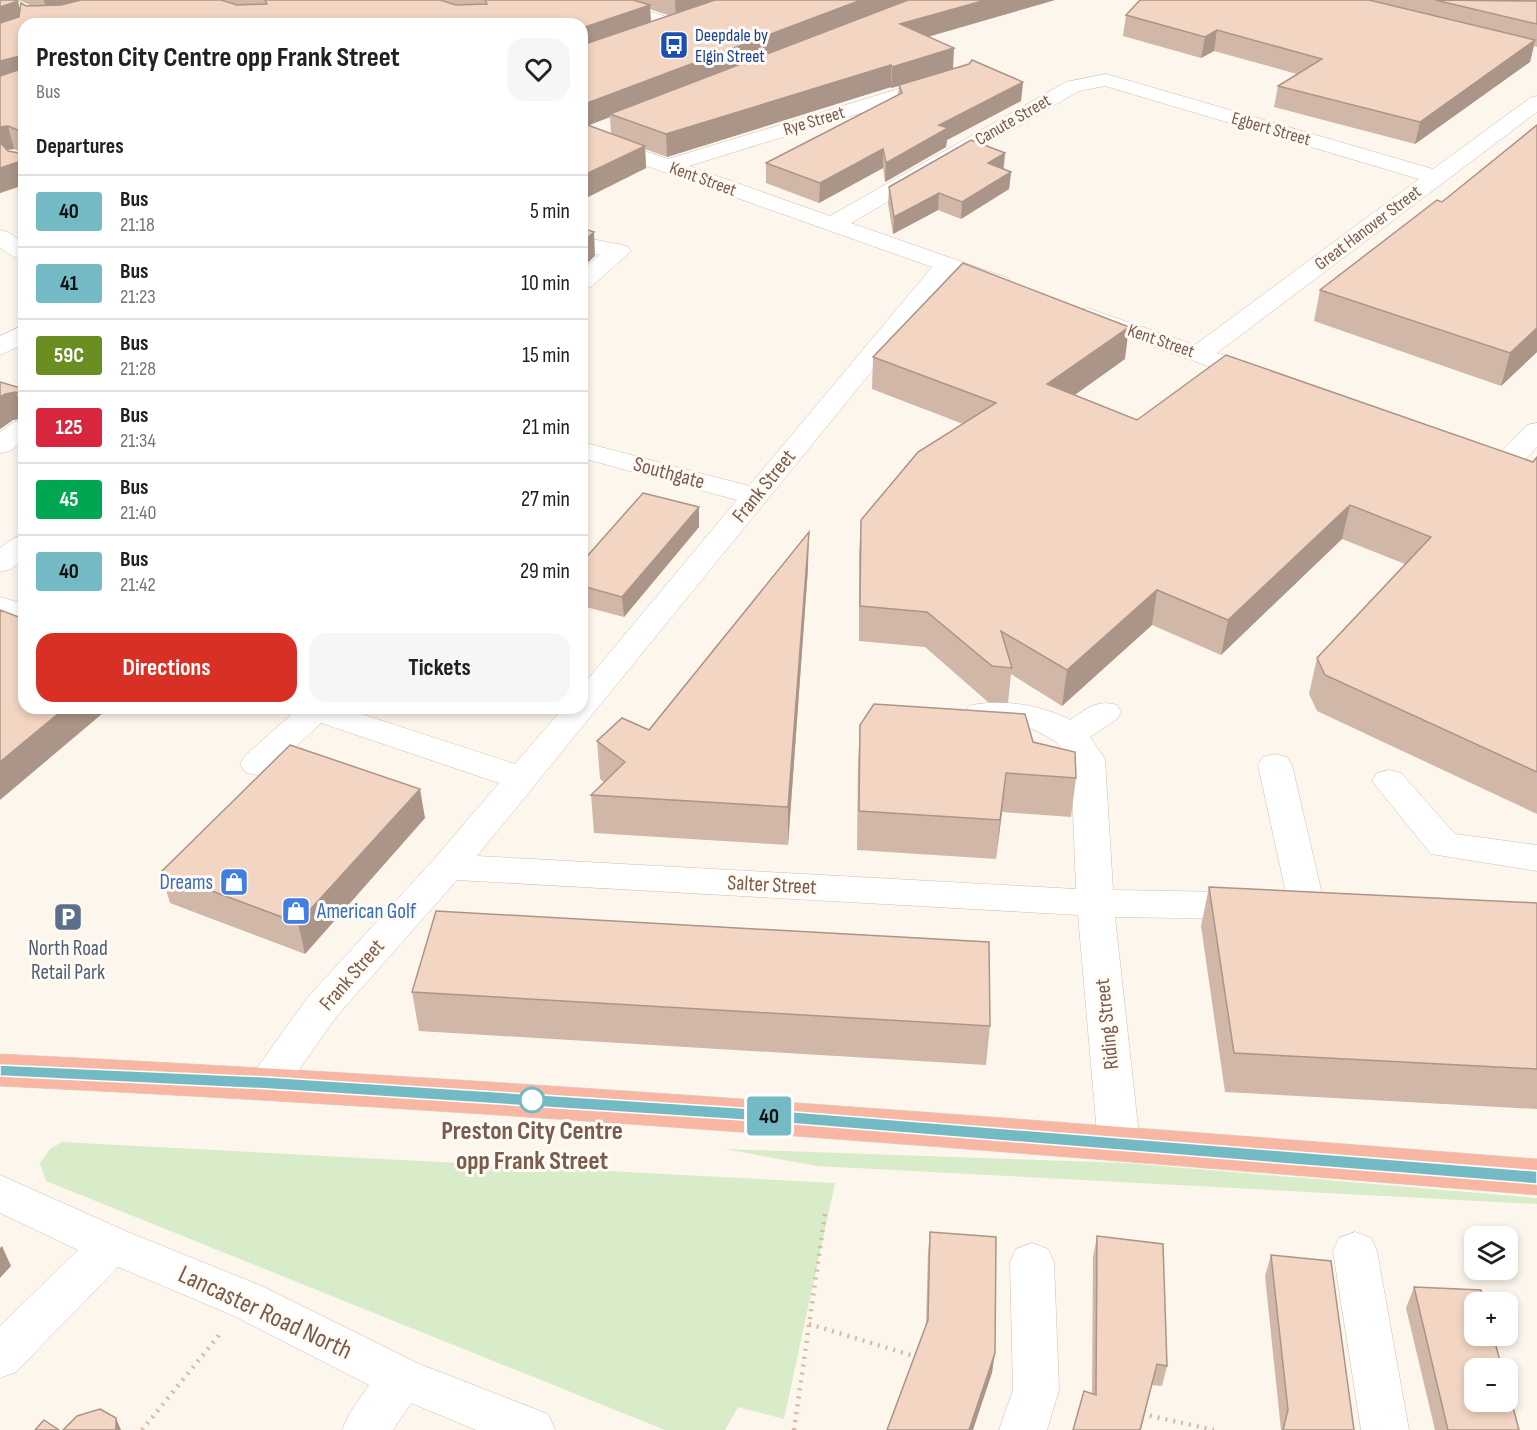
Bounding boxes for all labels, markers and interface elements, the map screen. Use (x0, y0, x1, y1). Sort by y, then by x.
place label: Deepdale by Elgin Street (695, 25, 768, 67)
bus stop icon: Deepdale by Elgin Street (658, 29, 690, 61)
button: heart (507, 38, 570, 101)
text: Preston City Centre opp Frank Street (36, 41, 400, 74)
text: Bus (36, 80, 60, 104)
street label: Canute Street (971, 90, 1055, 150)
street label: Rye Street (781, 102, 848, 140)
street label: Egbert Street (1229, 108, 1313, 150)
text: Departures (36, 133, 124, 160)
street label: Kent Street (667, 157, 740, 201)
street label: Great Hanover Street (1311, 181, 1426, 275)
text: Bus (120, 186, 149, 213)
text: 5 min (530, 198, 570, 225)
text: 40 (59, 199, 79, 224)
text: 21:18 (120, 213, 155, 237)
text: Bus (120, 258, 149, 285)
text: 10 min (521, 270, 570, 297)
text: 41 (60, 271, 78, 296)
text: 21:23 (120, 285, 156, 309)
street label: Kent Street (1125, 320, 1198, 362)
text: Bus (120, 330, 149, 357)
text: 15 min (522, 342, 570, 369)
text: 59C (54, 343, 84, 368)
text: 21:28 (120, 357, 156, 381)
text: Bus (120, 402, 149, 429)
text: 21 min (522, 414, 570, 441)
text: 125 (56, 415, 82, 440)
text: 21:34 (120, 429, 156, 453)
street label: Frank Street (727, 445, 801, 527)
street label: Southgate (631, 452, 707, 494)
text: Bus (120, 474, 149, 501)
text: 27 min (521, 486, 570, 513)
text: 45 (59, 487, 79, 512)
text: 21:40 (120, 501, 156, 525)
text: Bus (120, 546, 149, 573)
text: 29 min (520, 558, 570, 585)
text: 40 (59, 559, 79, 584)
text: 21:42 (120, 573, 156, 597)
button: Directions (36, 633, 297, 702)
button: Tickets (309, 633, 570, 702)
shop icon: Dreams (218, 866, 250, 898)
place label: Dreams (159, 870, 213, 895)
street label: Salter Street (727, 870, 817, 900)
shop icon: American Golf (280, 895, 312, 927)
place label: American Golf (316, 899, 417, 924)
parking icon: North Road Retail Park (52, 901, 84, 933)
street label: Frank Street (314, 934, 390, 1016)
place label: North Road Retail Park (28, 936, 108, 985)
street label: Riding Street (1090, 977, 1124, 1071)
marker: Preston City Centre opp Frank Street (519, 1087, 545, 1113)
line badge: 40 (742, 1096, 796, 1136)
text: 40 (759, 1104, 779, 1129)
place label: Preston City Centre opp Frank Street (441, 1116, 623, 1177)
map controls (1464, 1226, 1518, 1412)
button: layers (1464, 1226, 1518, 1280)
street label: Lancaster Road North (173, 1259, 357, 1367)
button: + (1464, 1292, 1518, 1346)
button: − (1464, 1358, 1518, 1412)

